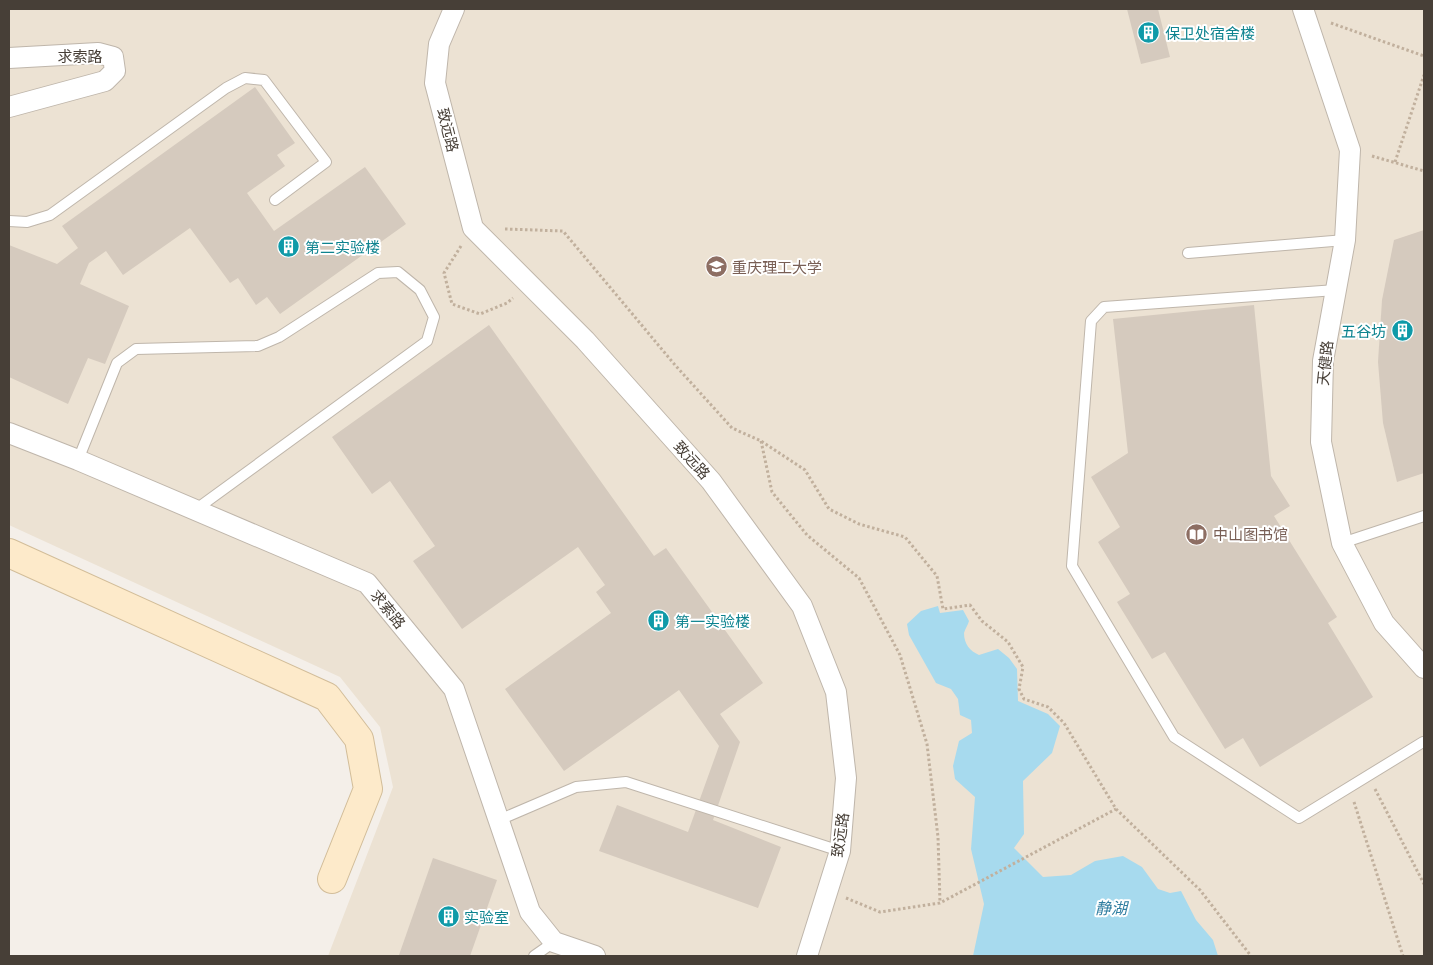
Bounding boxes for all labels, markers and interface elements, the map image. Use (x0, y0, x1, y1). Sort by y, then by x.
building icon: 保卫处宿舍楼 (1137, 21, 1161, 45)
place label: 保卫处宿舍楼 (1165, 24, 1255, 43)
street label: 求索路 (57, 47, 103, 66)
street label: 致远路 (433, 106, 463, 154)
building icon: 第二实验楼 (277, 235, 301, 259)
place label: 第二实验楼 (305, 238, 380, 257)
school or university icon: 重庆理工大学 (704, 255, 728, 279)
place label: 重庆理工大学 (732, 258, 822, 277)
building icon: 五谷坊 (1390, 319, 1414, 343)
place label: 五谷坊 (1341, 322, 1386, 341)
street label: 天健路 (1313, 340, 1337, 386)
street label: 致远路 (670, 437, 714, 483)
library icon: 中山图书馆 (1185, 522, 1209, 546)
place label: 中山图书馆 (1213, 525, 1288, 544)
street label: 求索路 (366, 586, 410, 632)
building icon: 第一实验楼 (647, 609, 671, 633)
place label: 第一实验楼 (675, 612, 750, 631)
street label: 致远路 (827, 811, 853, 859)
water label: 静湖 (1095, 898, 1130, 919)
building icon: 实验室 (436, 905, 460, 929)
place label: 实验室 (464, 908, 509, 927)

